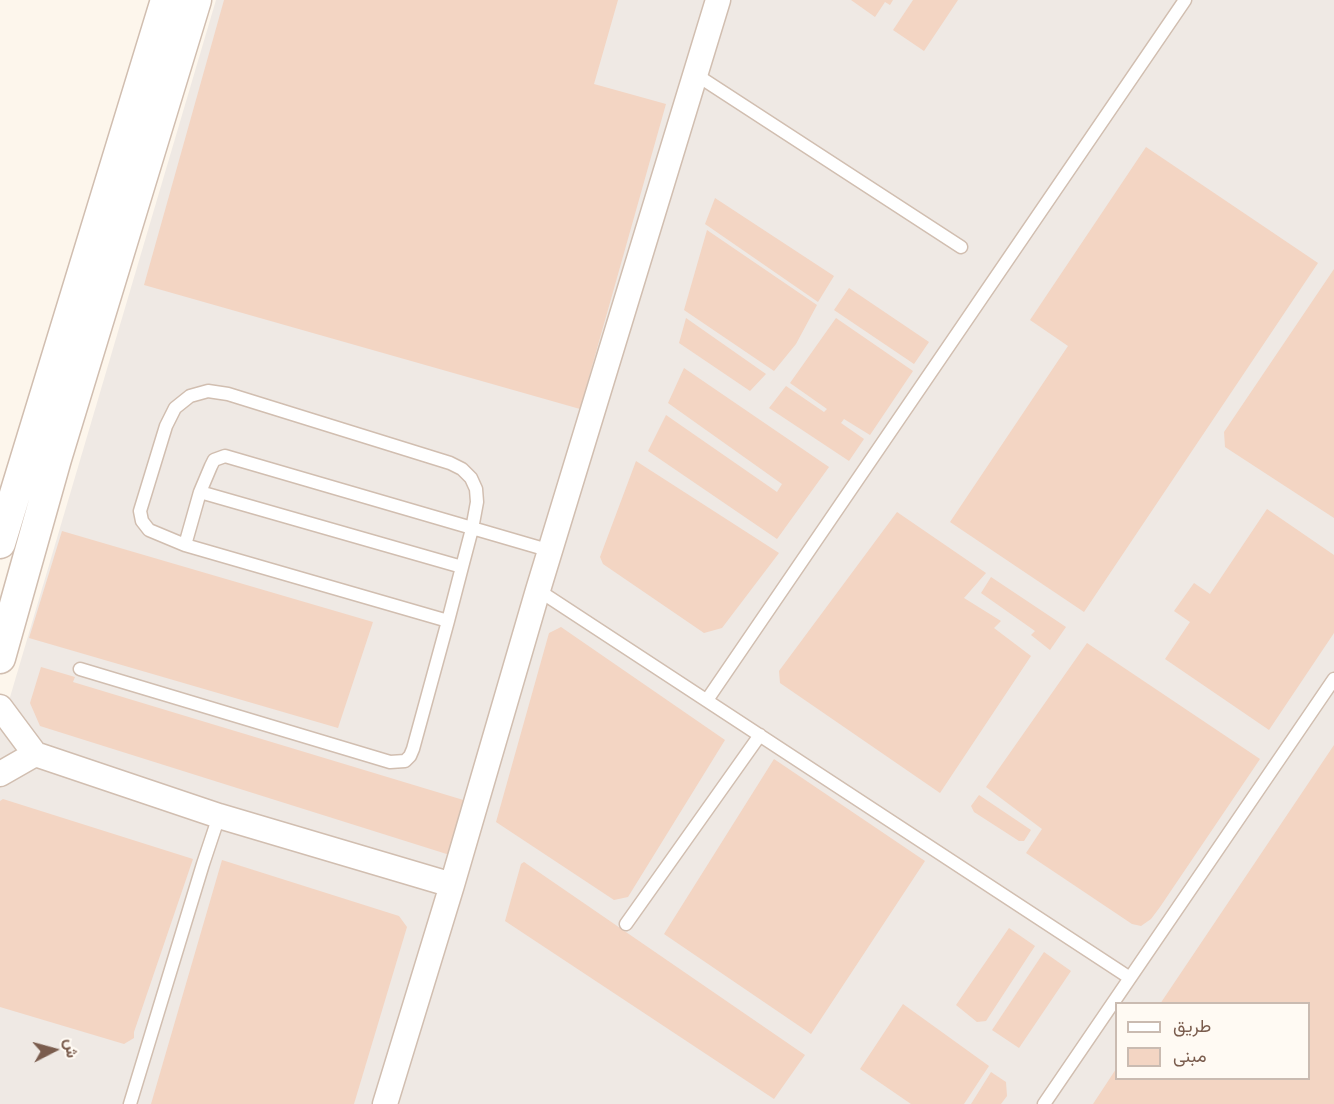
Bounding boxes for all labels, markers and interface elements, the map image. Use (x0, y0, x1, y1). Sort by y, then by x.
legend (1115, 1002, 1310, 1080)
text: طريق (1173, 1013, 1211, 1037)
north arrow (24, 1020, 84, 1080)
text: ش (60, 1037, 84, 1059)
text: مبنى (1173, 1043, 1207, 1067)

